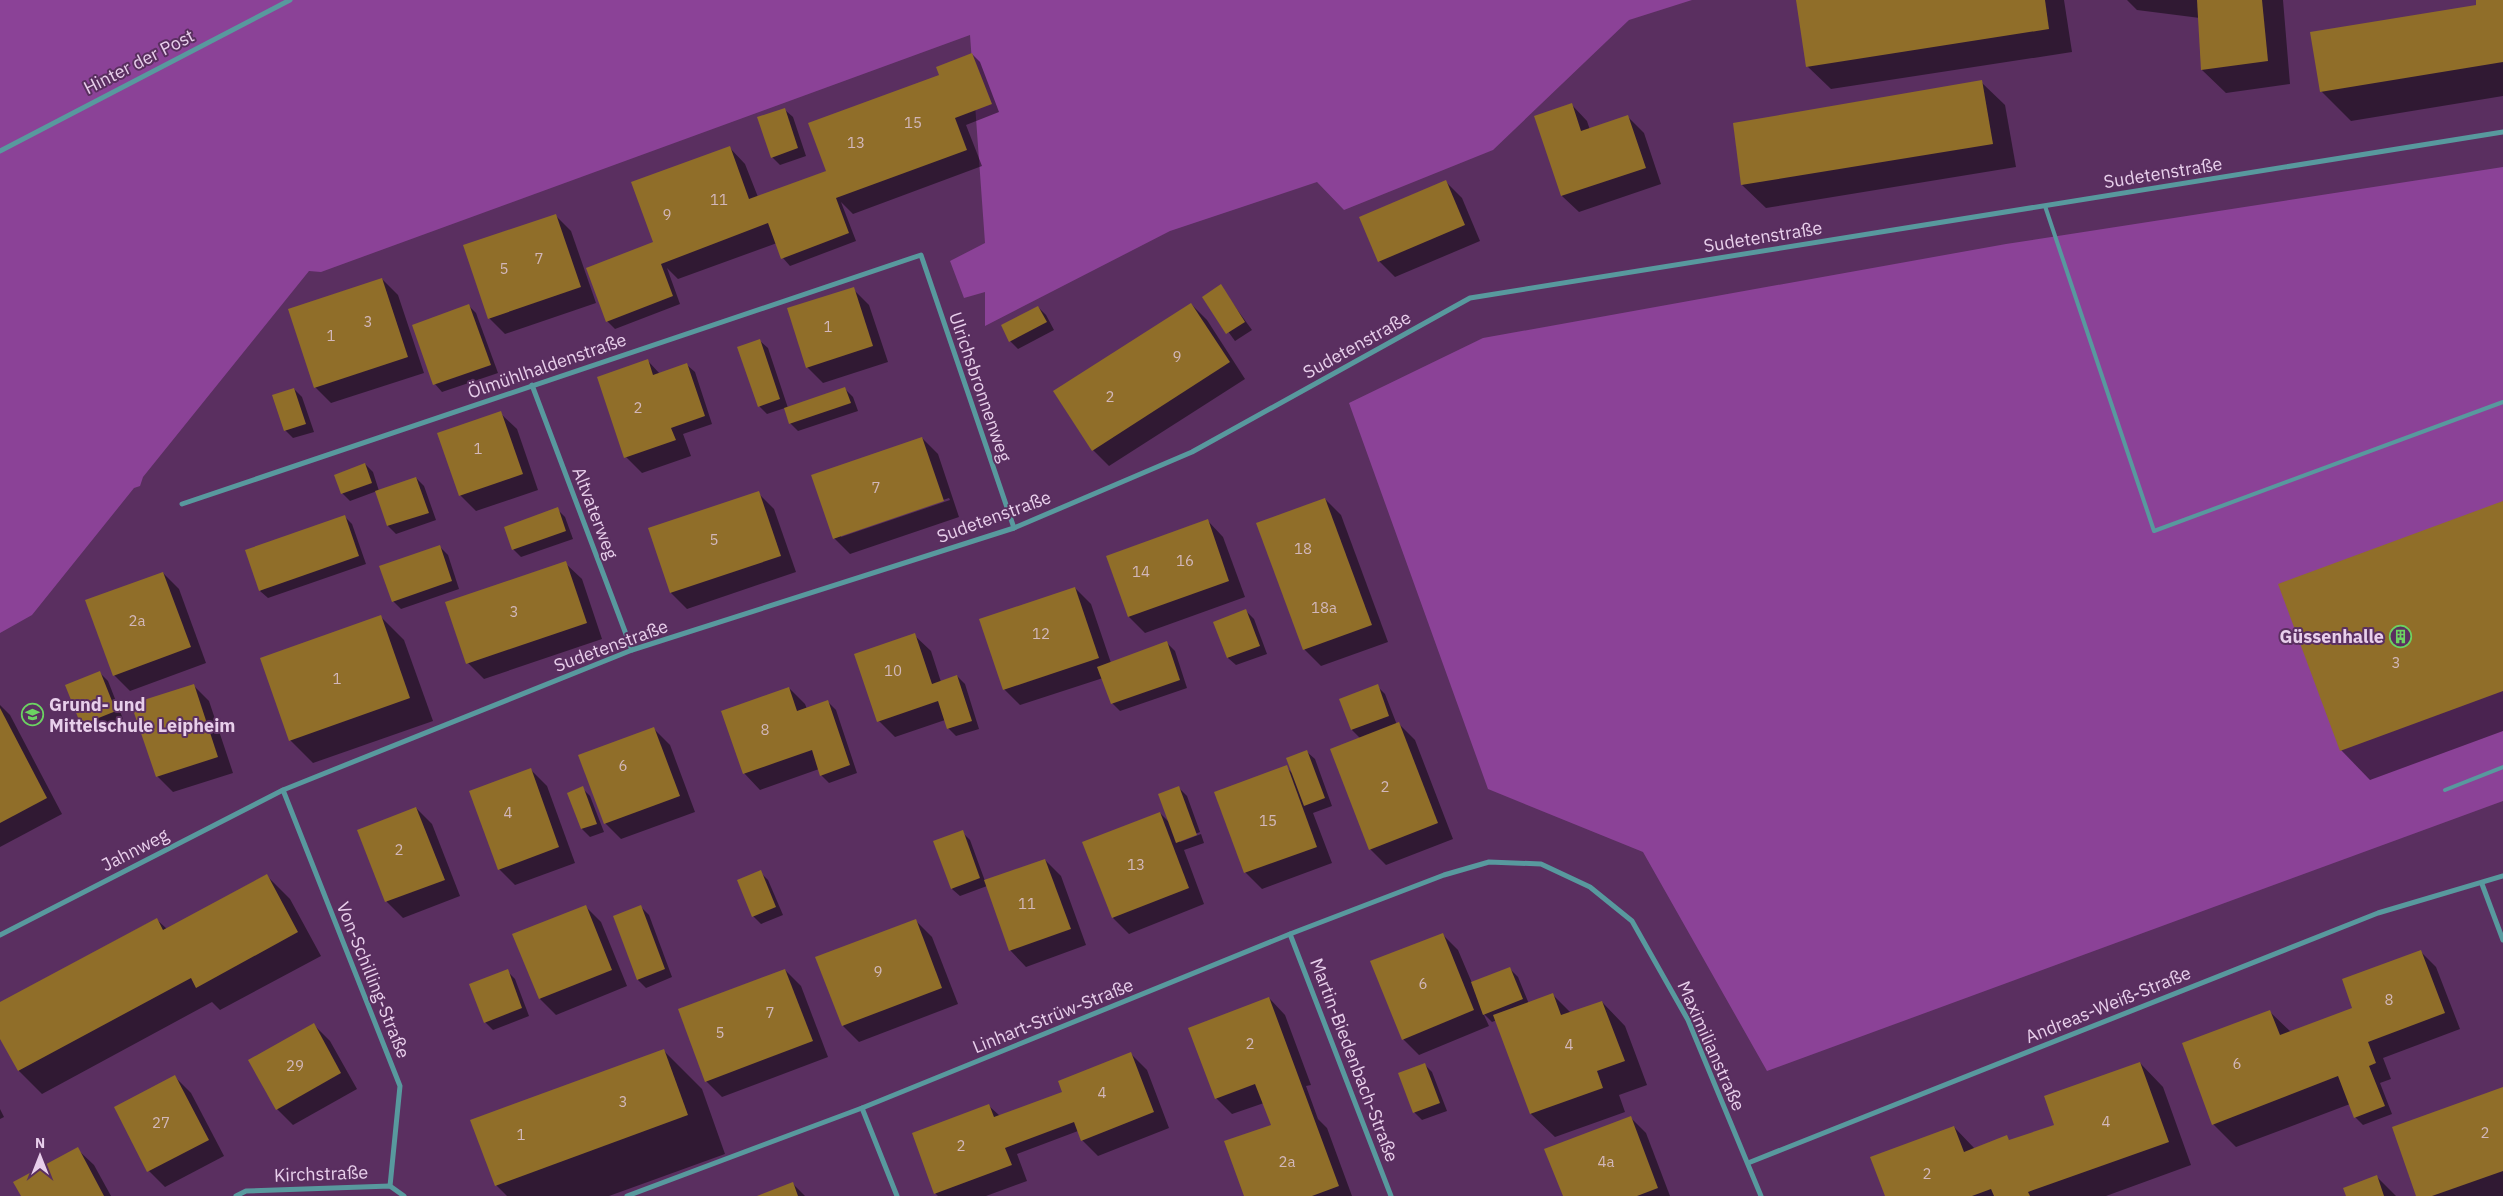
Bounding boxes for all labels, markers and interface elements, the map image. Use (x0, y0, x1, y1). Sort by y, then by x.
street label: Hinter der Post (80, 24, 198, 99)
house number: 15 (904, 113, 922, 132)
house number: 13 (847, 133, 865, 152)
street label: Sudetenstraße (2102, 152, 2224, 193)
house number: 11 (710, 190, 728, 209)
house number: 9 (662, 205, 672, 224)
street label: Sudetenstraße (1702, 216, 1824, 257)
house number: 7 (534, 249, 544, 268)
house number: 5 (499, 259, 509, 278)
street label: Sudetenstraße (1299, 305, 1415, 384)
street label: Ulrichsbronnenweg (944, 309, 1017, 465)
house number: 3 (363, 312, 373, 331)
house number: 1 (823, 317, 833, 336)
house number: 1 (326, 326, 336, 345)
street label: Ölmühlhaldenstraße (464, 328, 629, 404)
house number: 9 (1172, 347, 1182, 366)
house number: 2 (1105, 387, 1115, 406)
house number: 2 (633, 398, 643, 417)
house number: 1 (473, 439, 483, 458)
street label: Altvaterweg (567, 463, 624, 563)
house number: 7 (871, 478, 881, 497)
street label: Sudetenstraße (934, 485, 1054, 548)
house number: 5 (709, 530, 719, 549)
house number: 18 (1294, 539, 1312, 558)
house number: 16 (1176, 551, 1194, 570)
house number: 14 (1132, 562, 1150, 581)
house number: 18a (1311, 598, 1337, 617)
house number: 3 (509, 602, 519, 621)
house number: 2a (128, 611, 146, 630)
street label: Sudetenstraße (551, 614, 671, 677)
house number: 12 (1032, 624, 1050, 643)
place label: Güssenhalle (2280, 625, 2384, 648)
building icon: Güssenhalle (2388, 625, 2412, 649)
house number: 3 (2391, 653, 2401, 672)
house number: 10 (884, 661, 902, 680)
house number: 1 (332, 669, 342, 688)
place label: Grund- und Mittelschule Leipheim (49, 693, 235, 737)
school or university icon: Grund- und Mittelschule Leipheim (21, 703, 45, 727)
house number: 8 (760, 720, 770, 739)
house number: 6 (618, 756, 628, 775)
house number: 2 (1380, 777, 1390, 796)
house number: 4 (503, 803, 513, 822)
house number: 15 (1259, 811, 1277, 830)
street label: Jahnweg (97, 823, 173, 876)
house number: 2 (394, 840, 404, 859)
house number: 13 (1127, 855, 1145, 874)
house number: 11 (1018, 894, 1036, 913)
street label: Von-Schilling-Straße (332, 898, 415, 1062)
street label: Martin-Biedenbach-Straße (1305, 955, 1404, 1165)
street label: Andreas-Weiß-Straße (2022, 961, 2194, 1048)
house number: 9 (873, 962, 883, 981)
street label: Linhart-Strüw-Straße (969, 973, 1137, 1058)
house number: 6 (1418, 974, 1428, 993)
street label: Maximilianstraße (1673, 977, 1750, 1114)
house number: 8 (2384, 990, 2394, 1009)
house number: 7 (765, 1003, 775, 1022)
house number: 5 (715, 1023, 725, 1042)
house number: 2 (1245, 1034, 1255, 1053)
house number: 4 (1564, 1035, 1574, 1054)
house number: 6 (2232, 1054, 2242, 1073)
house number: 29 (286, 1056, 304, 1075)
house number: 4 (1097, 1083, 1107, 1102)
house number: 3 (618, 1092, 628, 1111)
house number: 4 (2101, 1112, 2111, 1131)
house number: 27 (152, 1113, 170, 1132)
house number: 2 (2480, 1123, 2490, 1142)
house number: 1 (516, 1125, 526, 1144)
north arrow (15, 1131, 65, 1181)
text: N (35, 1134, 45, 1152)
house number: 2 (956, 1136, 966, 1155)
house number: 2a (1278, 1152, 1296, 1171)
house number: 4a (1597, 1152, 1615, 1171)
street label: Kirchstraße (274, 1160, 369, 1187)
house number: 2 (1922, 1164, 1932, 1183)

